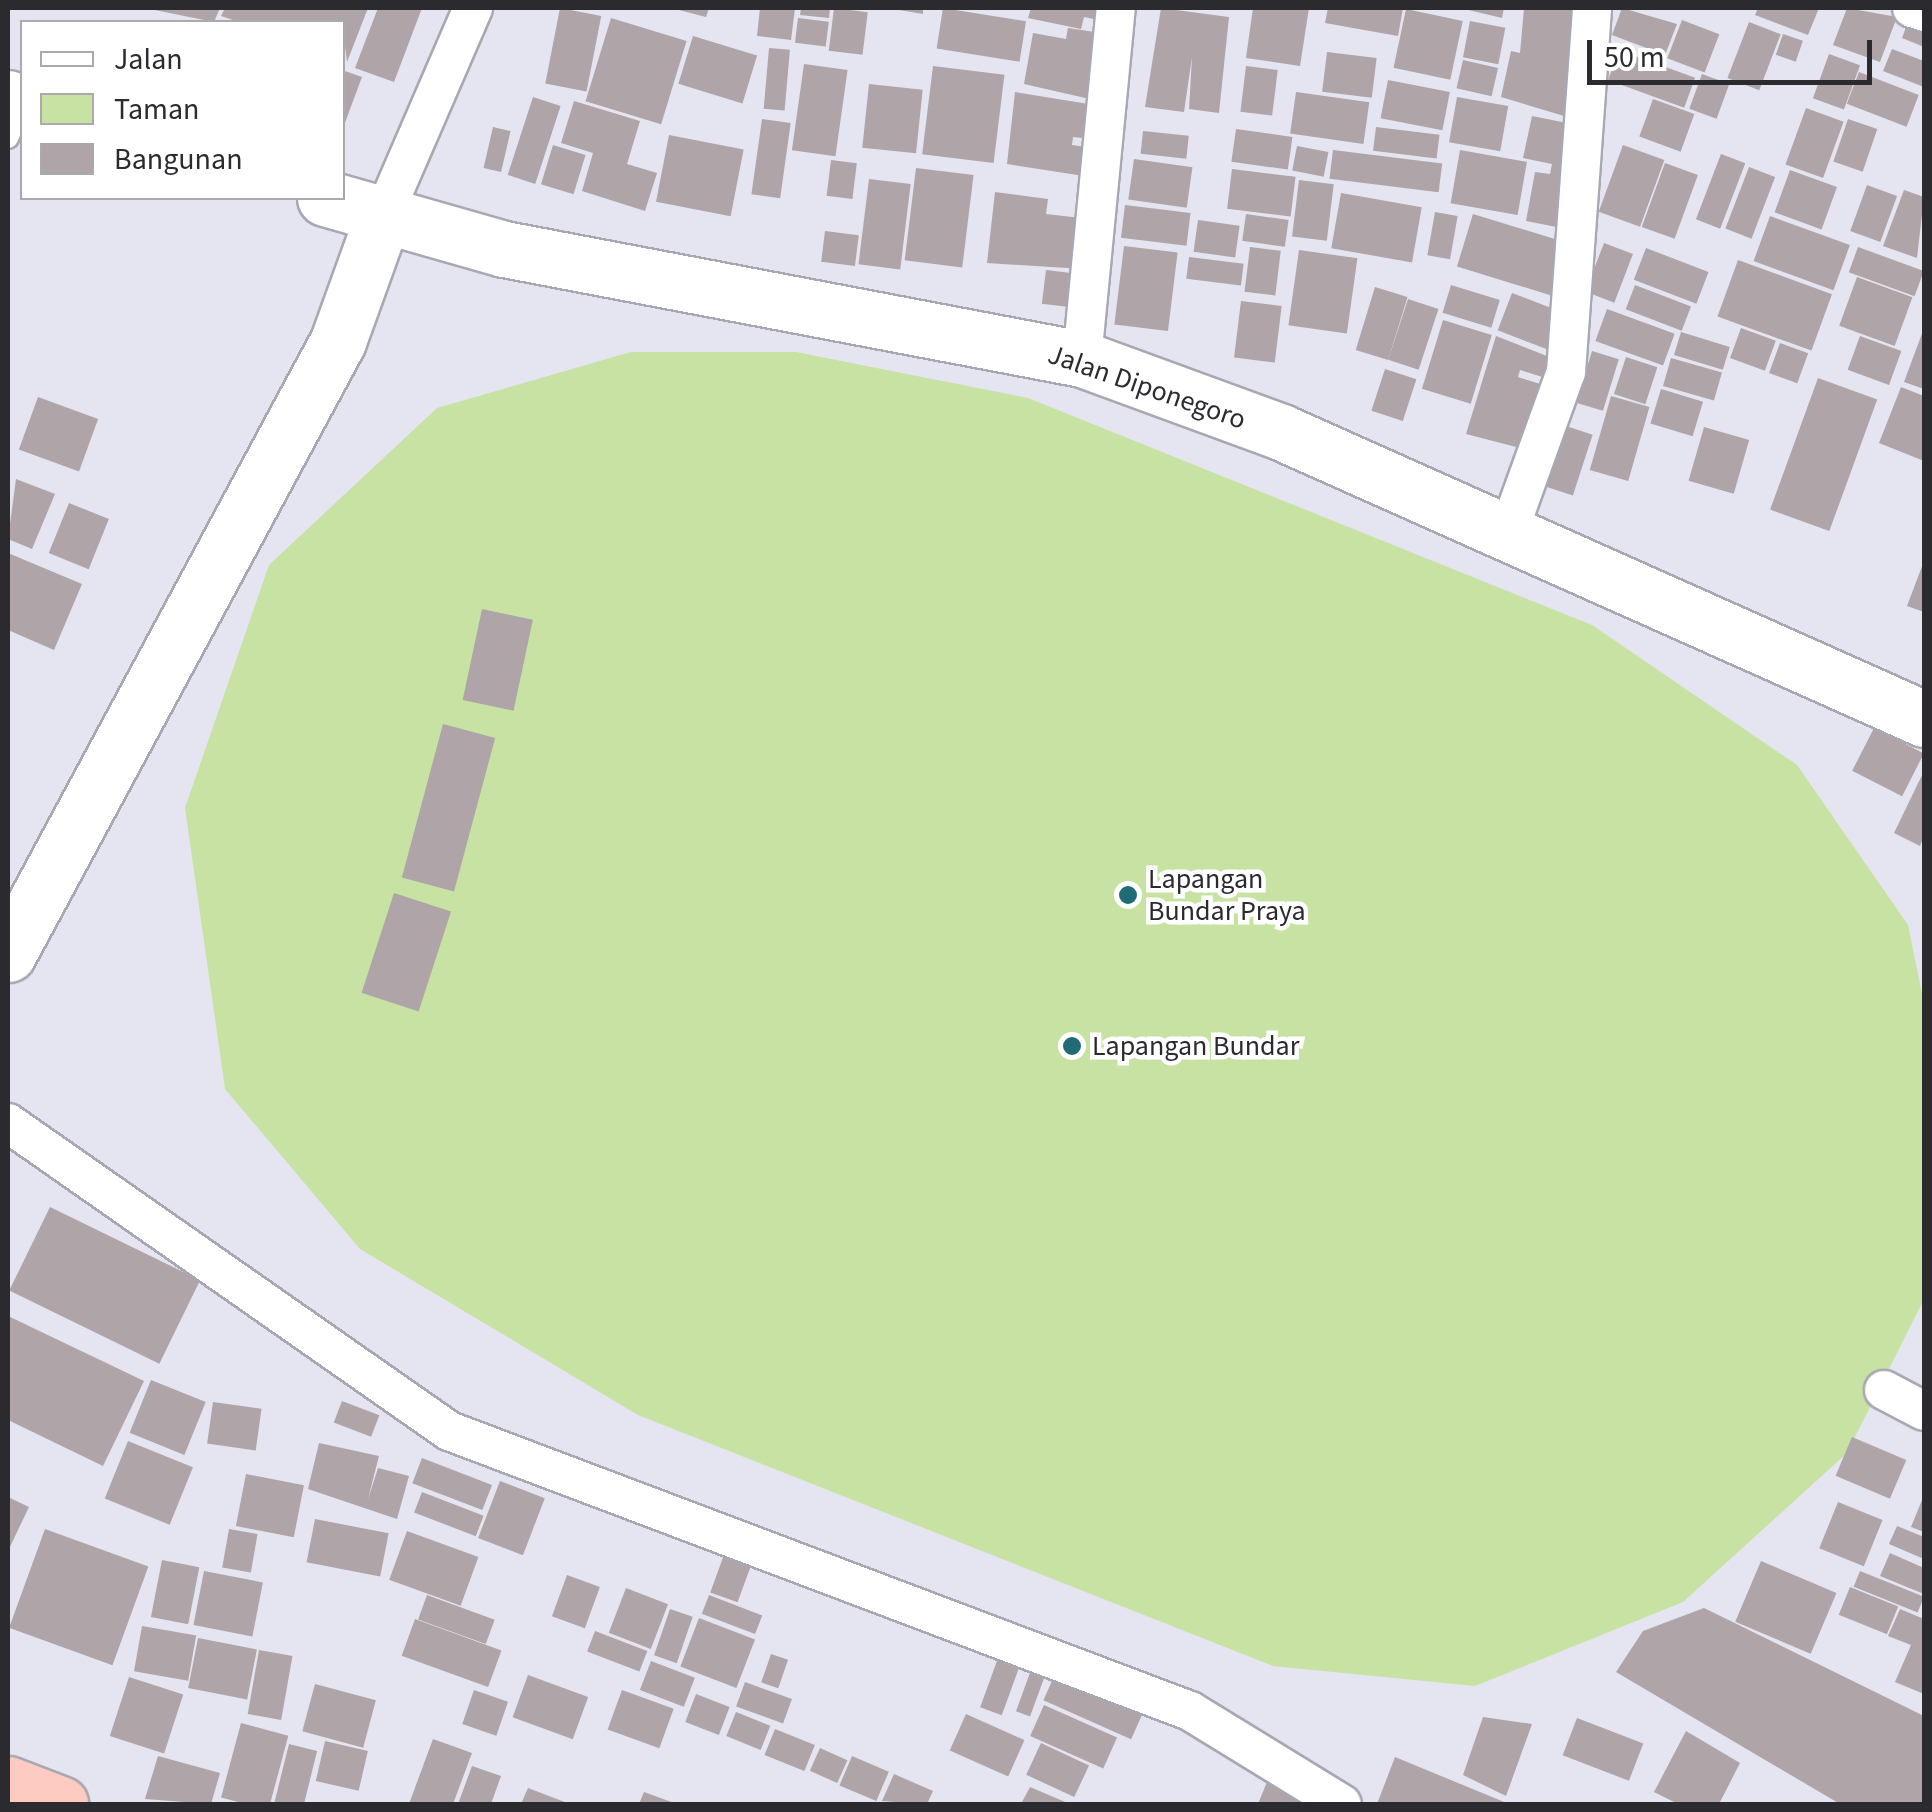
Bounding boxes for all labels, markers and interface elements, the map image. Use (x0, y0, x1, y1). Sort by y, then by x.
legend (20, 20, 345, 200)
scale bar (1592, 20, 1877, 82)
text: 50 m (1604, 36, 1665, 79)
text: Jalan (114, 38, 183, 81)
text: Taman (114, 88, 199, 131)
text: Bangunan (114, 138, 243, 181)
street label: Jalan Diponegoro (1044, 337, 1250, 437)
place label: Lapangan Bundar Praya (1148, 862, 1306, 928)
marker: Lapangan Bundar Praya (1117, 884, 1139, 906)
place label: Lapangan Bundar (1092, 1029, 1299, 1063)
marker: Lapangan Bundar (1061, 1035, 1083, 1057)

